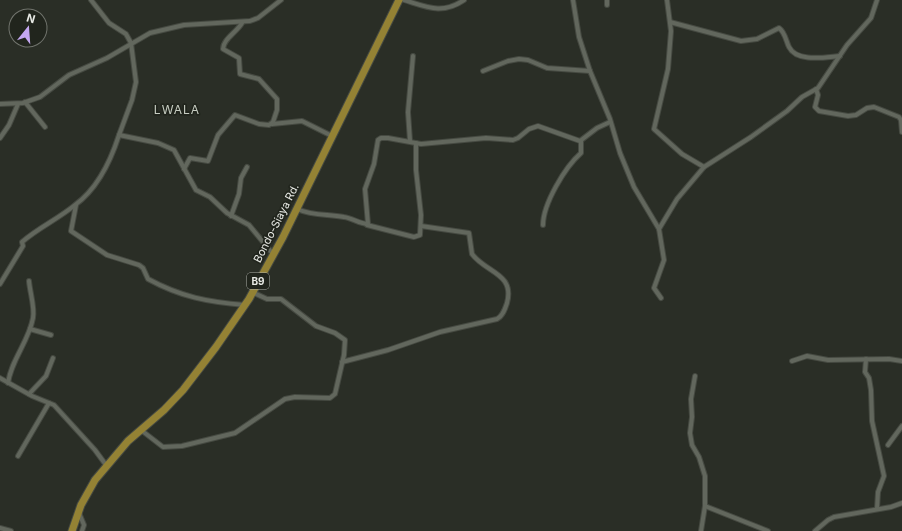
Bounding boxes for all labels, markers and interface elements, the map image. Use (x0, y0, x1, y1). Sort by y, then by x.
north arrow (8, 8, 48, 48)
text: N (25, 11, 37, 26)
district label: LWALA (154, 102, 200, 117)
street label: Bondo-Siaya Rd. (250, 181, 302, 265)
road number: B9 (247, 273, 269, 289)

